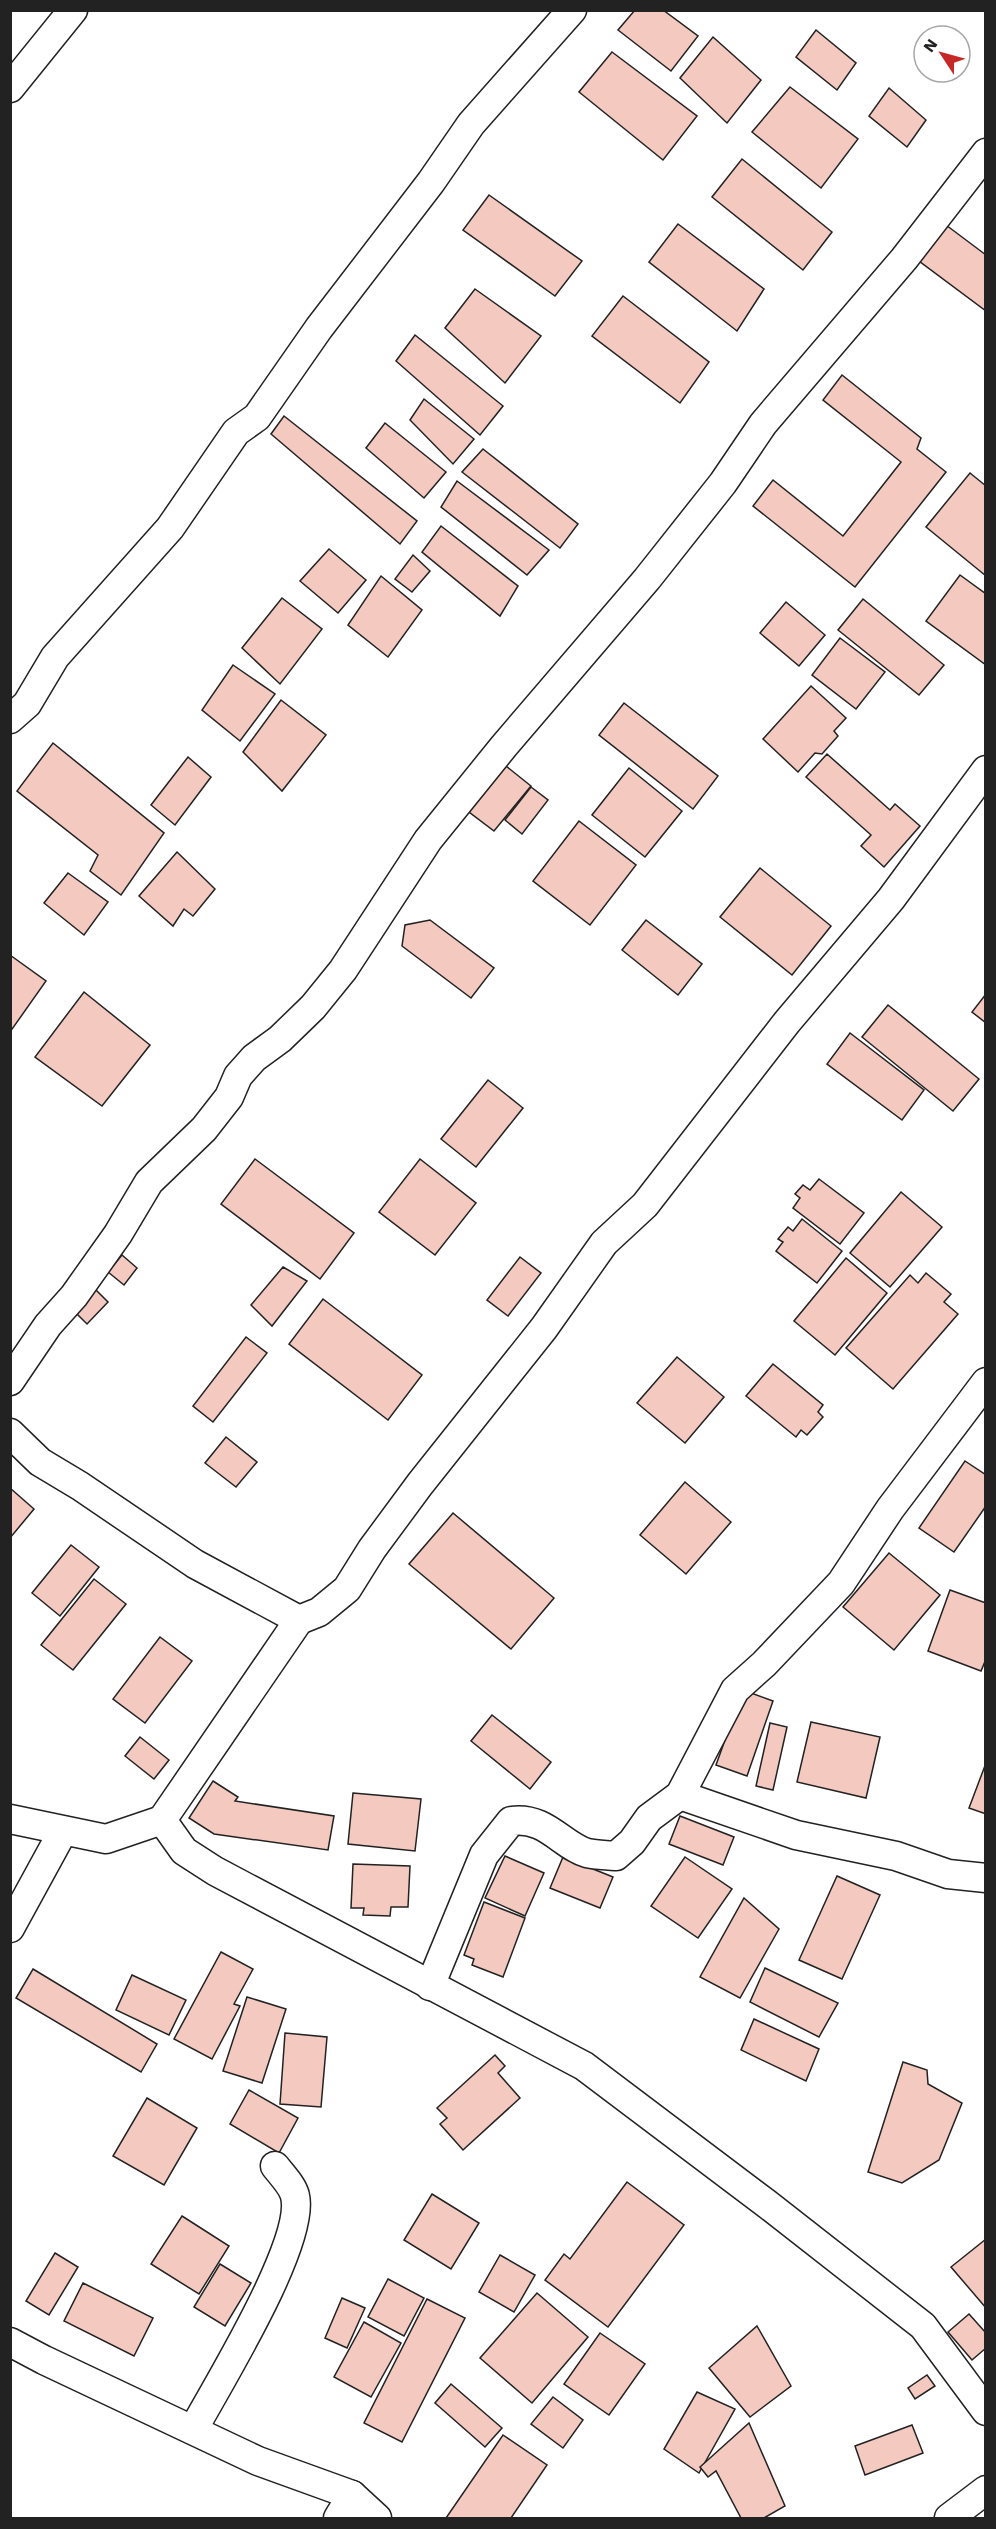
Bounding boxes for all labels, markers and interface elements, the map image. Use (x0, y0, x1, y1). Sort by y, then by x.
north arrow (912, 24, 972, 84)
text: N (919, 35, 941, 56)

